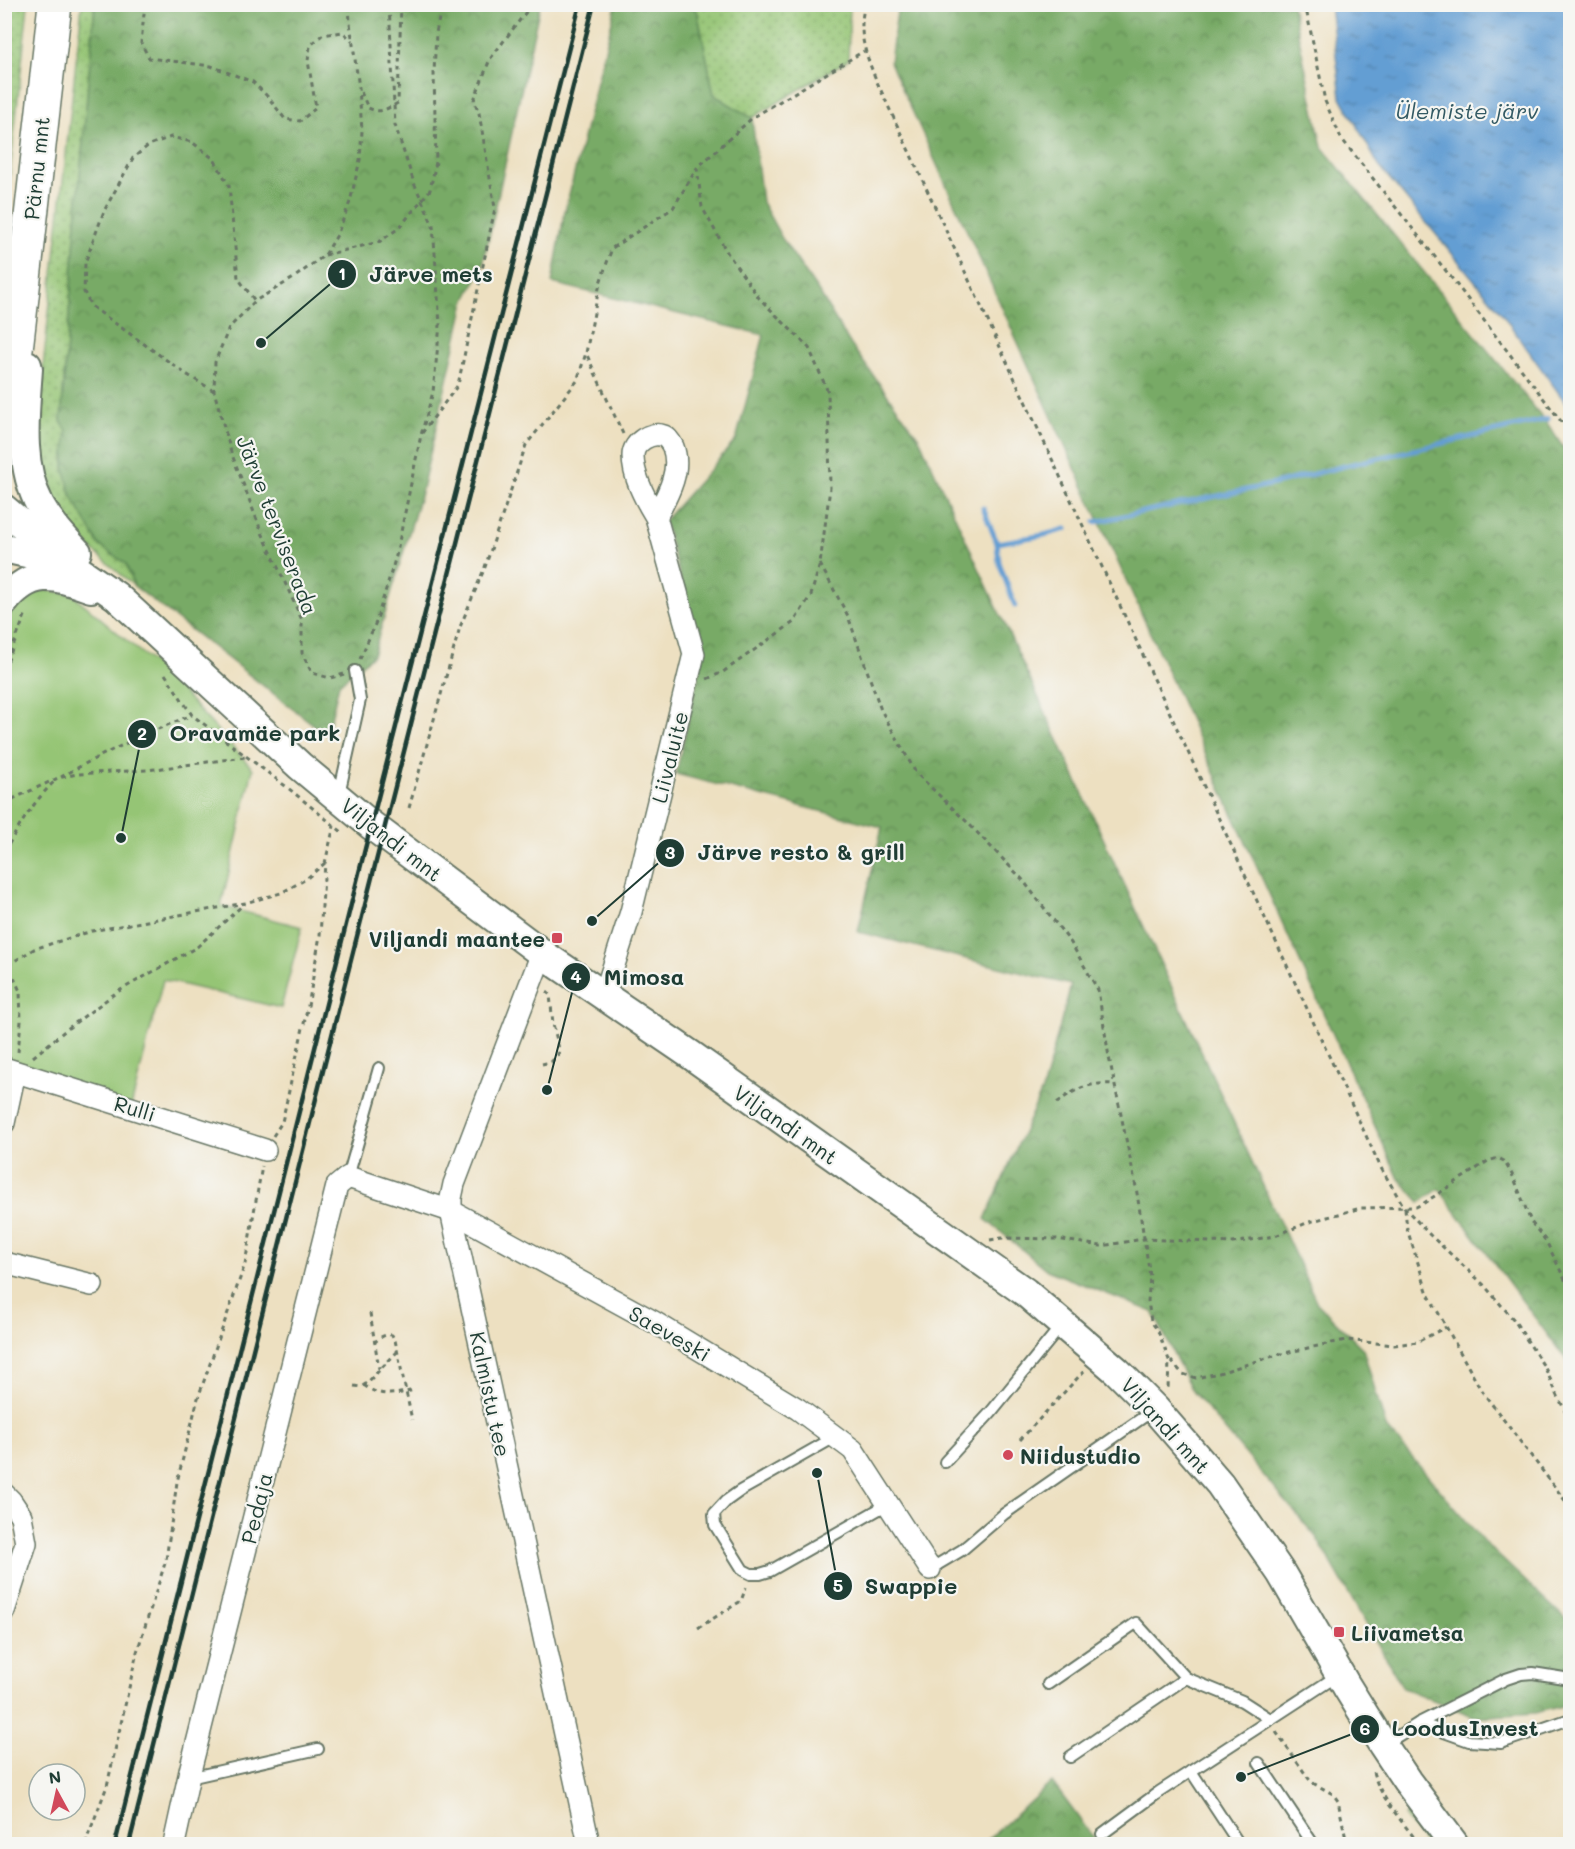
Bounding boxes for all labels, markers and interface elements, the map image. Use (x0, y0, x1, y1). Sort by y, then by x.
water label: Ülemiste järv (1396, 96, 1539, 125)
street label: Pärnu mnt (17, 115, 55, 221)
callout: Järve mets (327, 254, 505, 294)
text: Järve mets (369, 259, 493, 288)
text: 1 (338, 261, 346, 285)
street label: Järve terviserada (231, 432, 325, 618)
street label: Liivaluite (645, 708, 693, 806)
callout: Oravamäe park (127, 714, 352, 754)
text: Oravamäe park (170, 718, 340, 747)
text: 2 (137, 721, 147, 745)
street label: Viljandi mnt (336, 791, 448, 887)
callout: Järve resto & grill (655, 833, 916, 873)
text: Järve resto & grill (697, 837, 905, 866)
text: 3 (665, 840, 676, 864)
place label: Viljandi maantee (369, 925, 545, 952)
marker: Viljandi maantee (550, 931, 564, 945)
callout: Mimosa (561, 957, 696, 997)
text: Mimosa (604, 962, 684, 991)
text: 4 (570, 964, 582, 988)
street label: Viljandi mnt (729, 1078, 843, 1170)
street label: Rulli (111, 1089, 159, 1127)
street label: Saeveski (624, 1299, 716, 1367)
street label: Kalmistu tee (465, 1329, 517, 1459)
street label: Viljandi mnt (1115, 1371, 1217, 1479)
place label: Niidustudio (1020, 1442, 1141, 1469)
marker: Niidustudio (1001, 1448, 1015, 1462)
street label: Pedaja (234, 1470, 278, 1546)
callout: Swappie (823, 1566, 969, 1606)
text: Swappie (865, 1571, 957, 1600)
text: 5 (833, 1573, 843, 1597)
place label: Liivametsa (1351, 1619, 1464, 1646)
marker: Liivametsa (1332, 1625, 1346, 1639)
callout: LoodusInvest (1350, 1709, 1551, 1749)
text: LoodusInvest (1392, 1713, 1539, 1742)
text: 6 (1360, 1716, 1371, 1740)
north arrow (27, 1762, 87, 1822)
text: N (47, 1765, 62, 1788)

